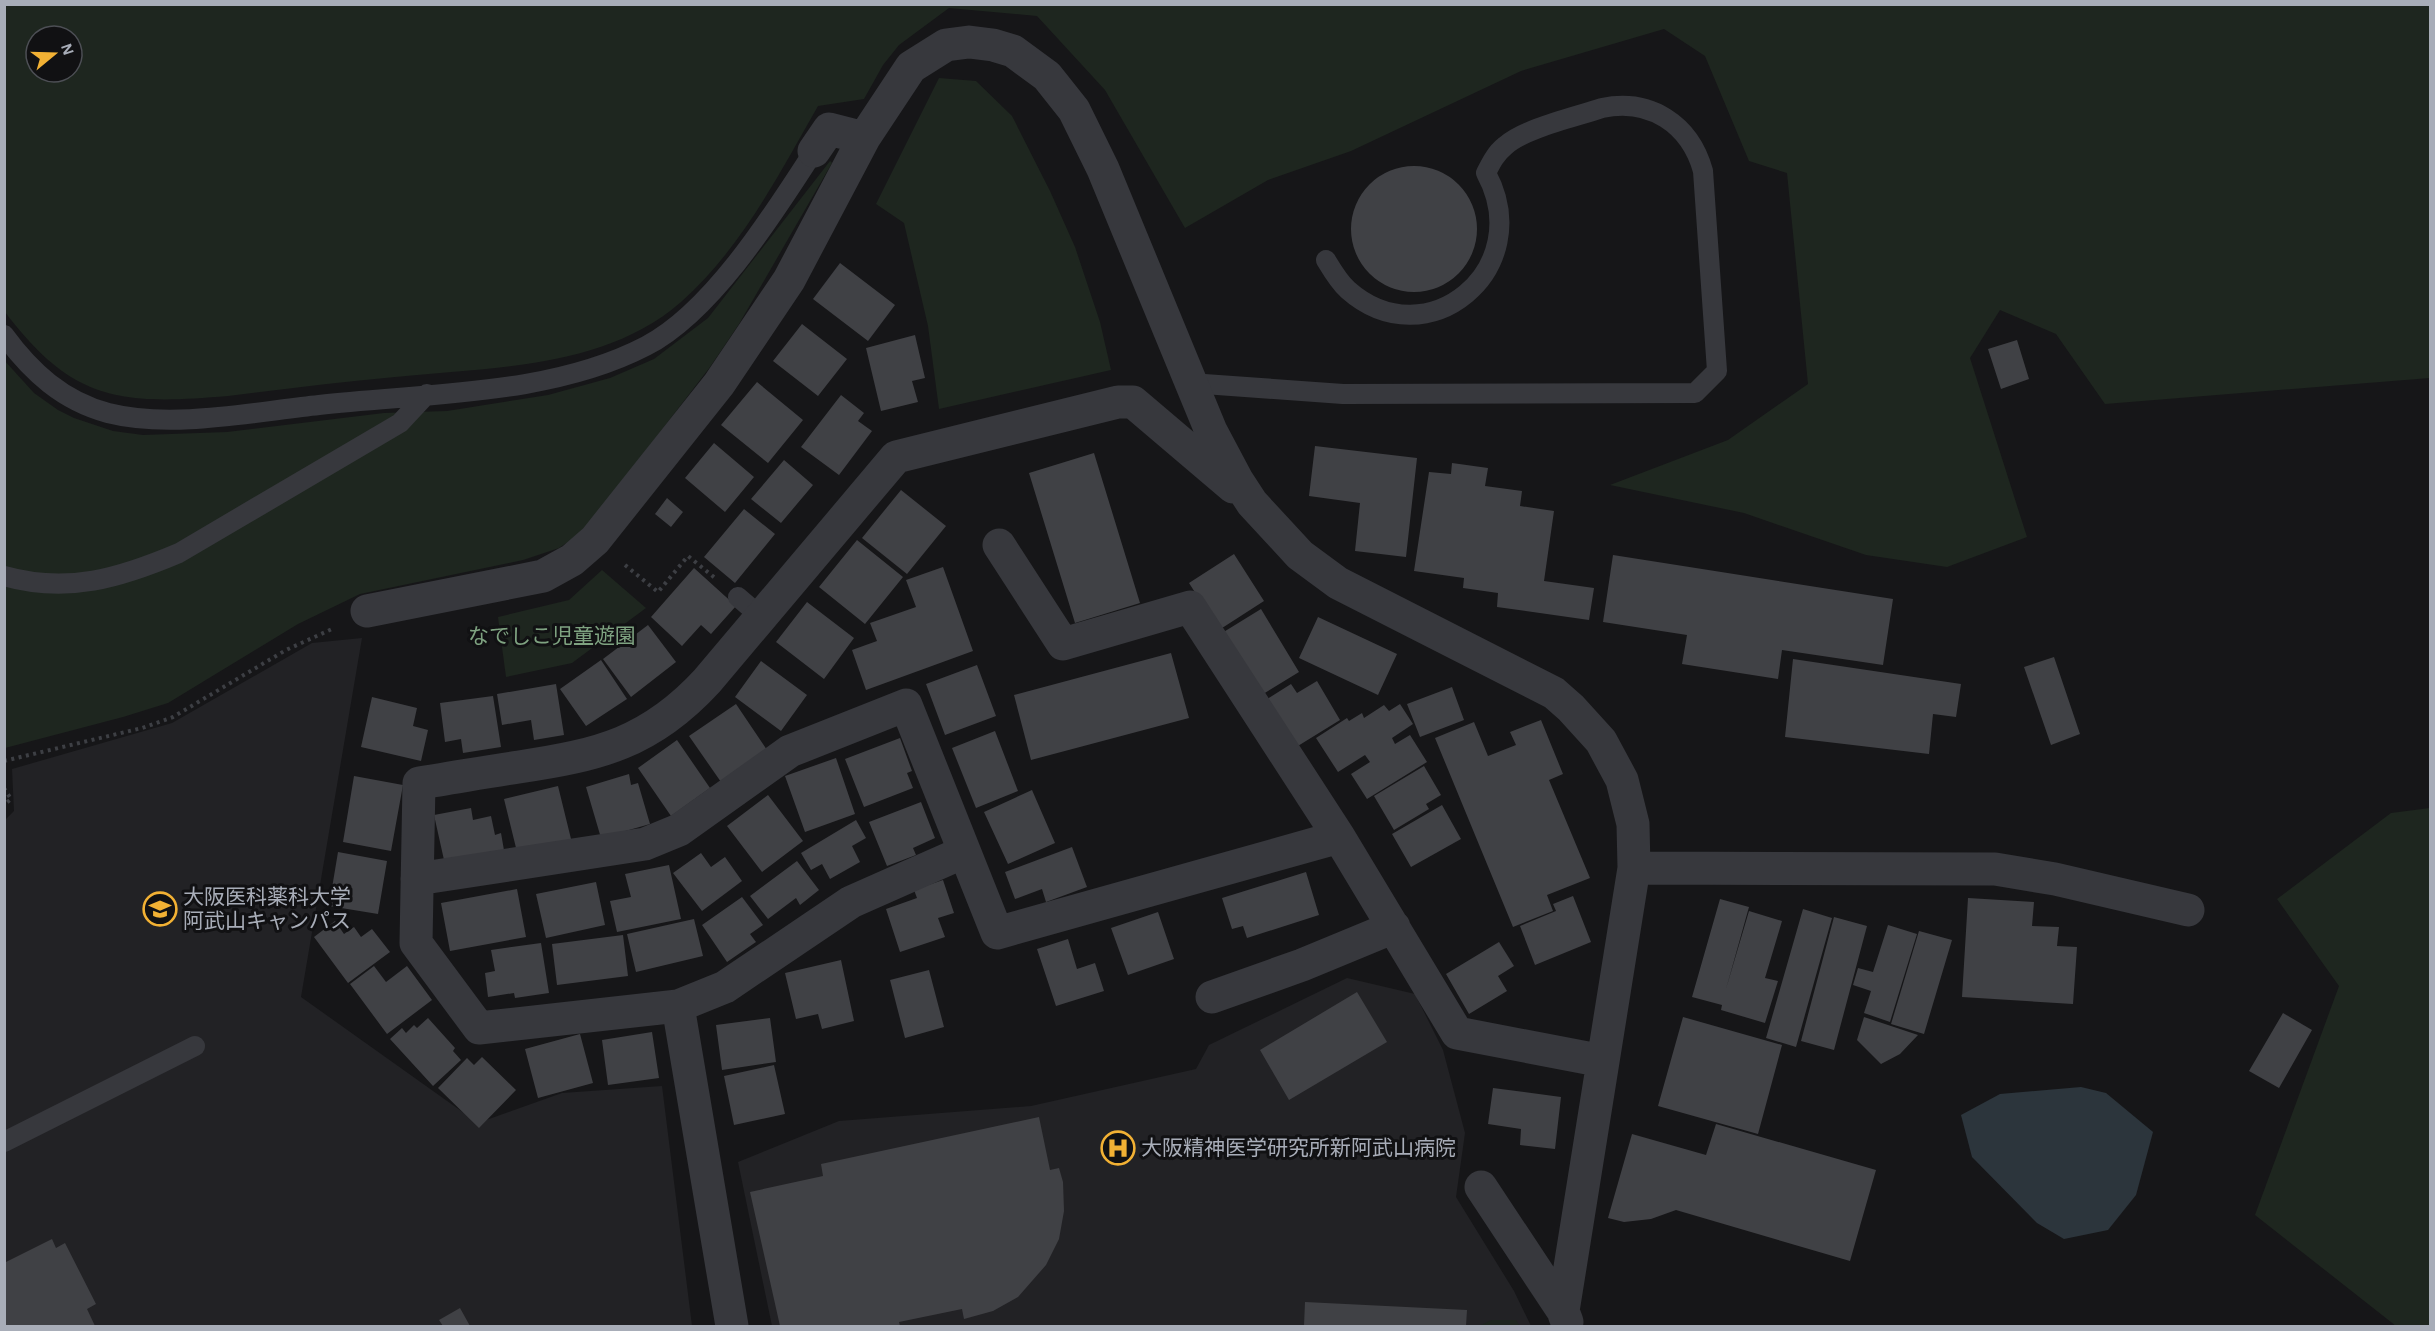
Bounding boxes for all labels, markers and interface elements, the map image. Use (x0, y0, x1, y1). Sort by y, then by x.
north arrow (24, 24, 84, 84)
text: N (58, 42, 77, 57)
park label: なでしこ児童遊園 (468, 625, 636, 647)
place label: 大阪医科薬科大学 阿武山キャンパス (183, 886, 351, 932)
school or university icon: 大阪医科薬科大学 阿武山キャンパス (142, 891, 178, 927)
hospital icon: 大阪精神医学研究所新阿武山病院 (1100, 1130, 1136, 1166)
place label: 大阪精神医学研究所新阿武山病院 (1141, 1137, 1456, 1159)

